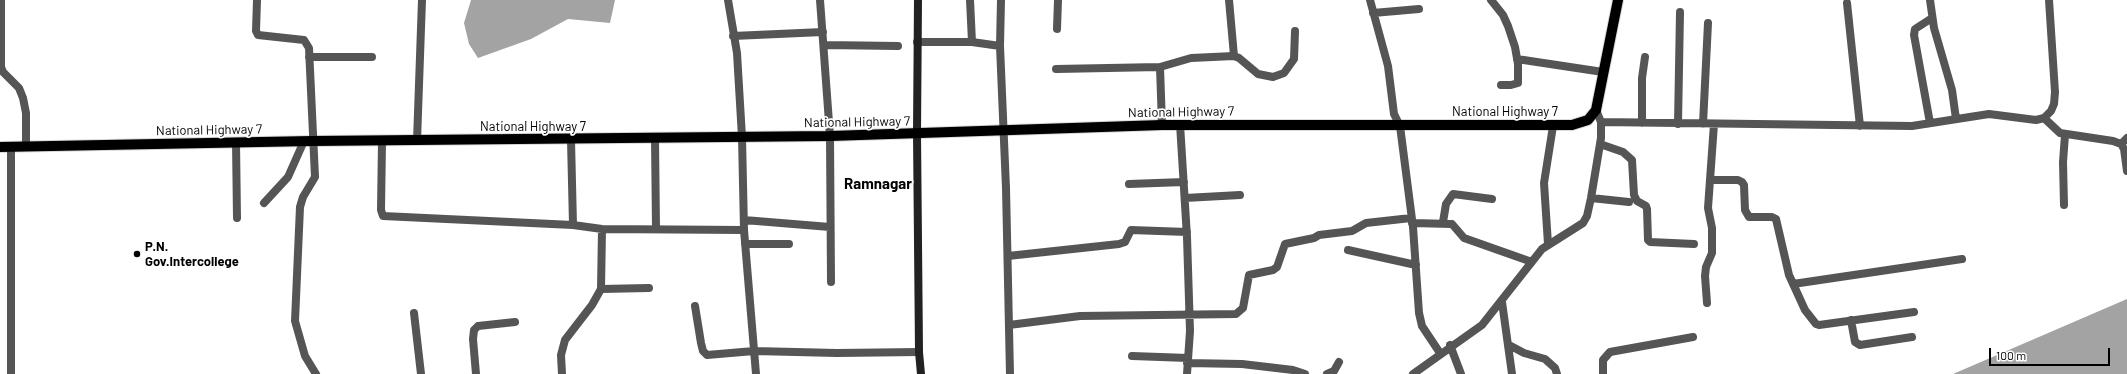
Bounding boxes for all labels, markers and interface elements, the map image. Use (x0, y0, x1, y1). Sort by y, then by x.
street label: National Highway 7 (1128, 103, 1234, 121)
street label: National Highway 7 (1452, 104, 1558, 120)
street label: National Highway 7 (804, 113, 910, 131)
street label: National Highway 7 (480, 119, 586, 135)
street label: National Highway 7 (156, 121, 262, 139)
district label: Ramnagar (844, 175, 912, 193)
place label: P.N. Gov.Intercollege (145, 239, 239, 270)
marker: P.N. Gov.Intercollege (132, 249, 142, 259)
scale bar (1991, 340, 2112, 366)
text: 100 m (1996, 348, 2026, 362)

